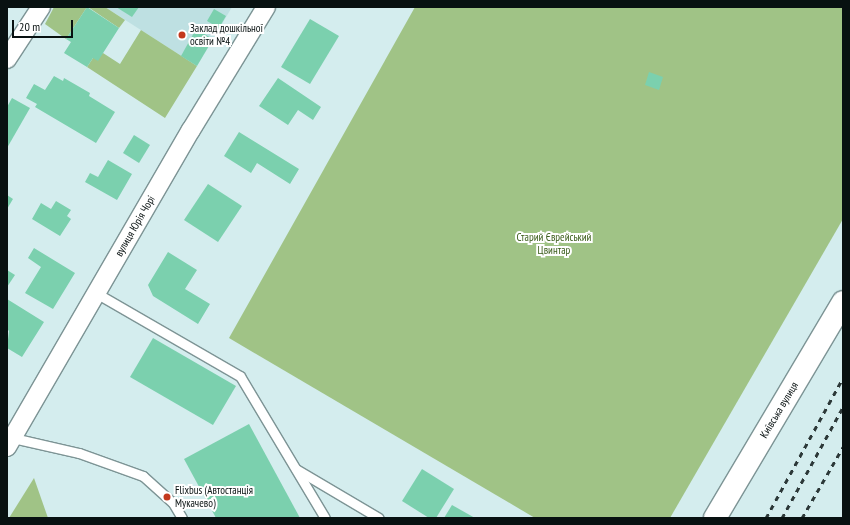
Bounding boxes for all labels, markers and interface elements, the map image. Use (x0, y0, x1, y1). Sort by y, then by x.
scale bar (14, 12, 75, 38)
text: 20 m (19, 19, 40, 34)
place label: Заклад дошкільної освіти №4 (190, 22, 263, 48)
marker: Заклад дошкільної освіти №4 (177, 30, 187, 40)
street label: вулиця Юрія Чорі (112, 193, 158, 259)
park label: Старий Єврейський Цвинтар (517, 231, 591, 257)
street label: Київська вулиця (757, 380, 801, 440)
place label: Flixbus (Автостанція Мукачево) (175, 484, 253, 510)
marker: Flixbus (Автостанція Мукачево) (162, 492, 172, 502)

